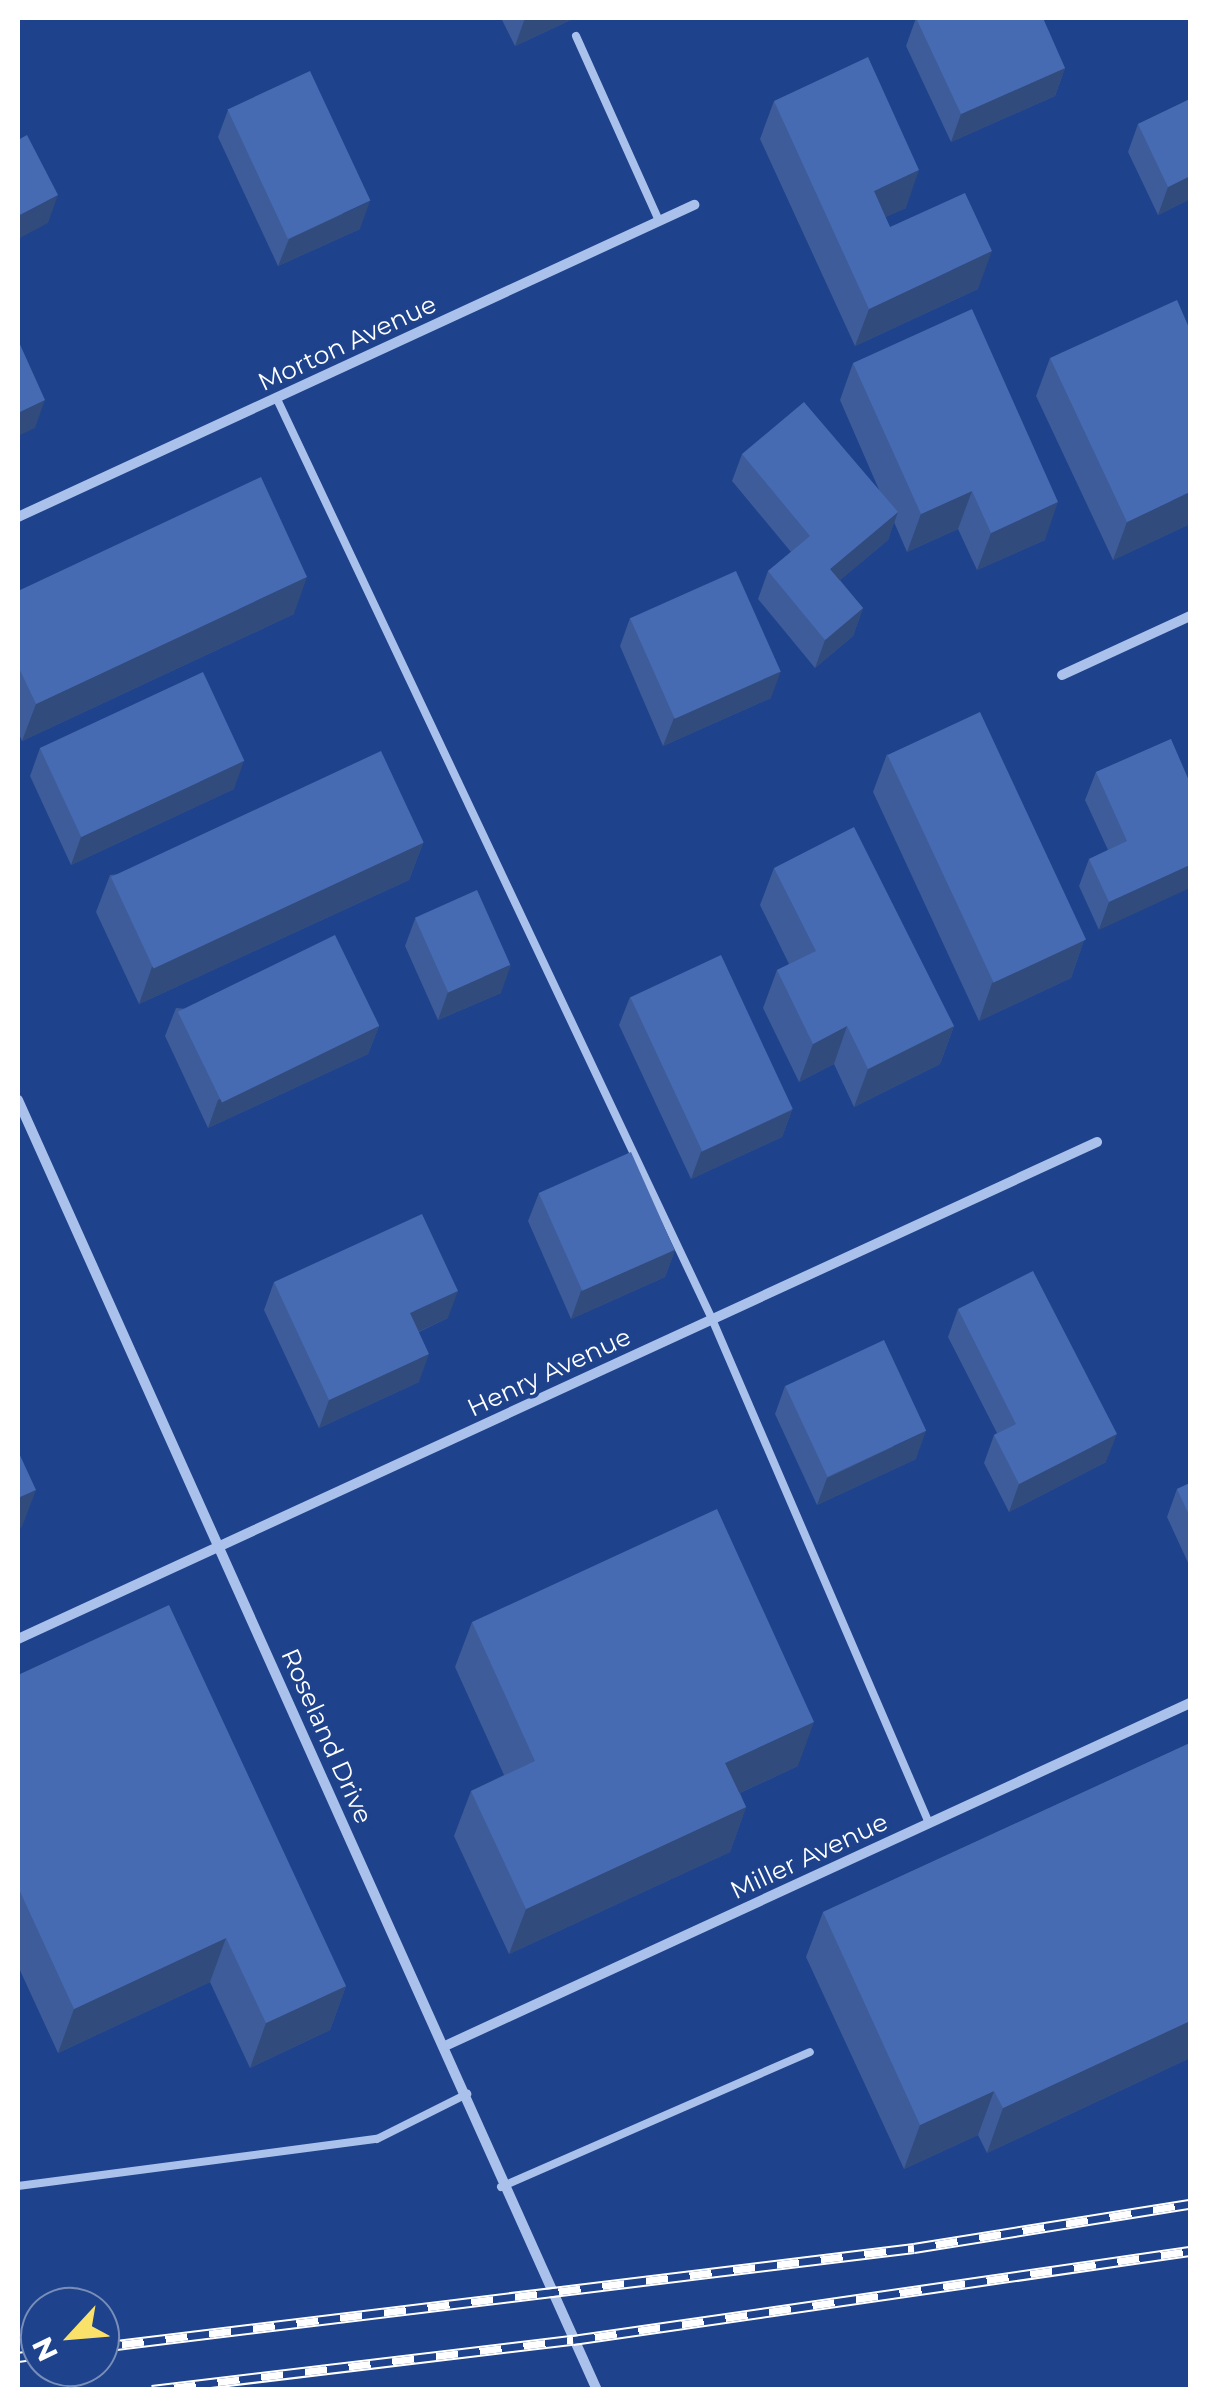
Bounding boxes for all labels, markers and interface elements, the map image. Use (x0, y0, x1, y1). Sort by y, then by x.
street label: Morton Avenue (253, 289, 441, 397)
street label: Henry Avenue (463, 1321, 635, 1423)
street label: Roseland Drive (275, 1644, 379, 1828)
street label: Miller Avenue (726, 1806, 892, 1906)
north arrow (20, 2287, 120, 2387)
text: N (25, 2332, 65, 2367)

